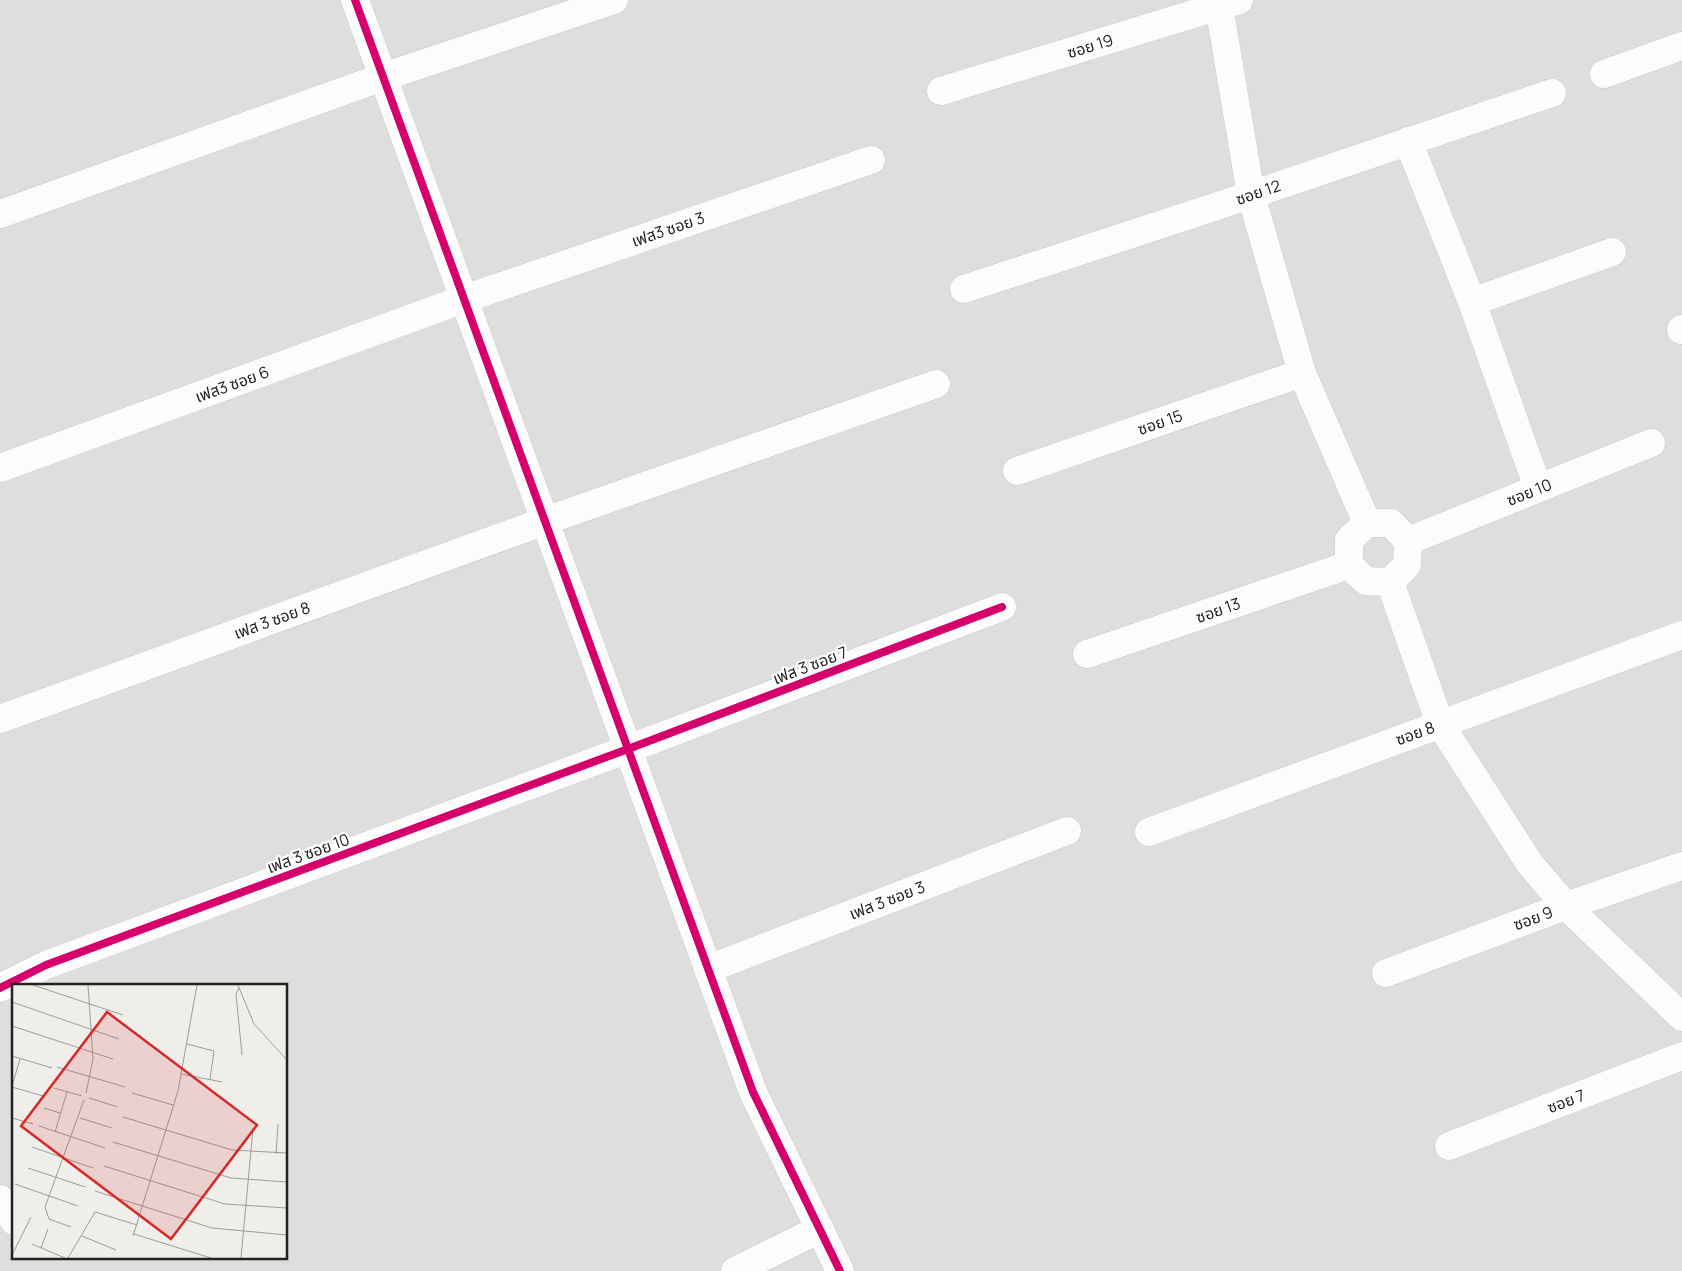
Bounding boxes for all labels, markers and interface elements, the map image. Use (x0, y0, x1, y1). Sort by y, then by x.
street label: ซอย 19 (1064, 29, 1116, 63)
street label: ซอย 12 (1233, 174, 1283, 210)
street label: เฟส3 ซอย 3 (628, 206, 708, 252)
street label: เฟส3 ซอย 6 (192, 360, 272, 408)
street label: ซอย 15 (1135, 404, 1185, 440)
street label: ซอย 10 (1503, 473, 1555, 511)
street label: ซอย 13 (1193, 592, 1243, 628)
street label: เฟส 3 ซอย 8 (231, 596, 313, 644)
street label: เฟส 3 ซอย 7 (769, 641, 851, 689)
street label: ซอย 8 (1392, 716, 1438, 750)
street label: เฟส 3 ซอย 10 (264, 828, 352, 878)
street label: เฟส 3 ซอย 3 (846, 876, 928, 924)
street label: ซอย 9 (1510, 901, 1556, 935)
inset map (12, 984, 288, 1258)
street label: ซอย 7 (1544, 1084, 1588, 1118)

